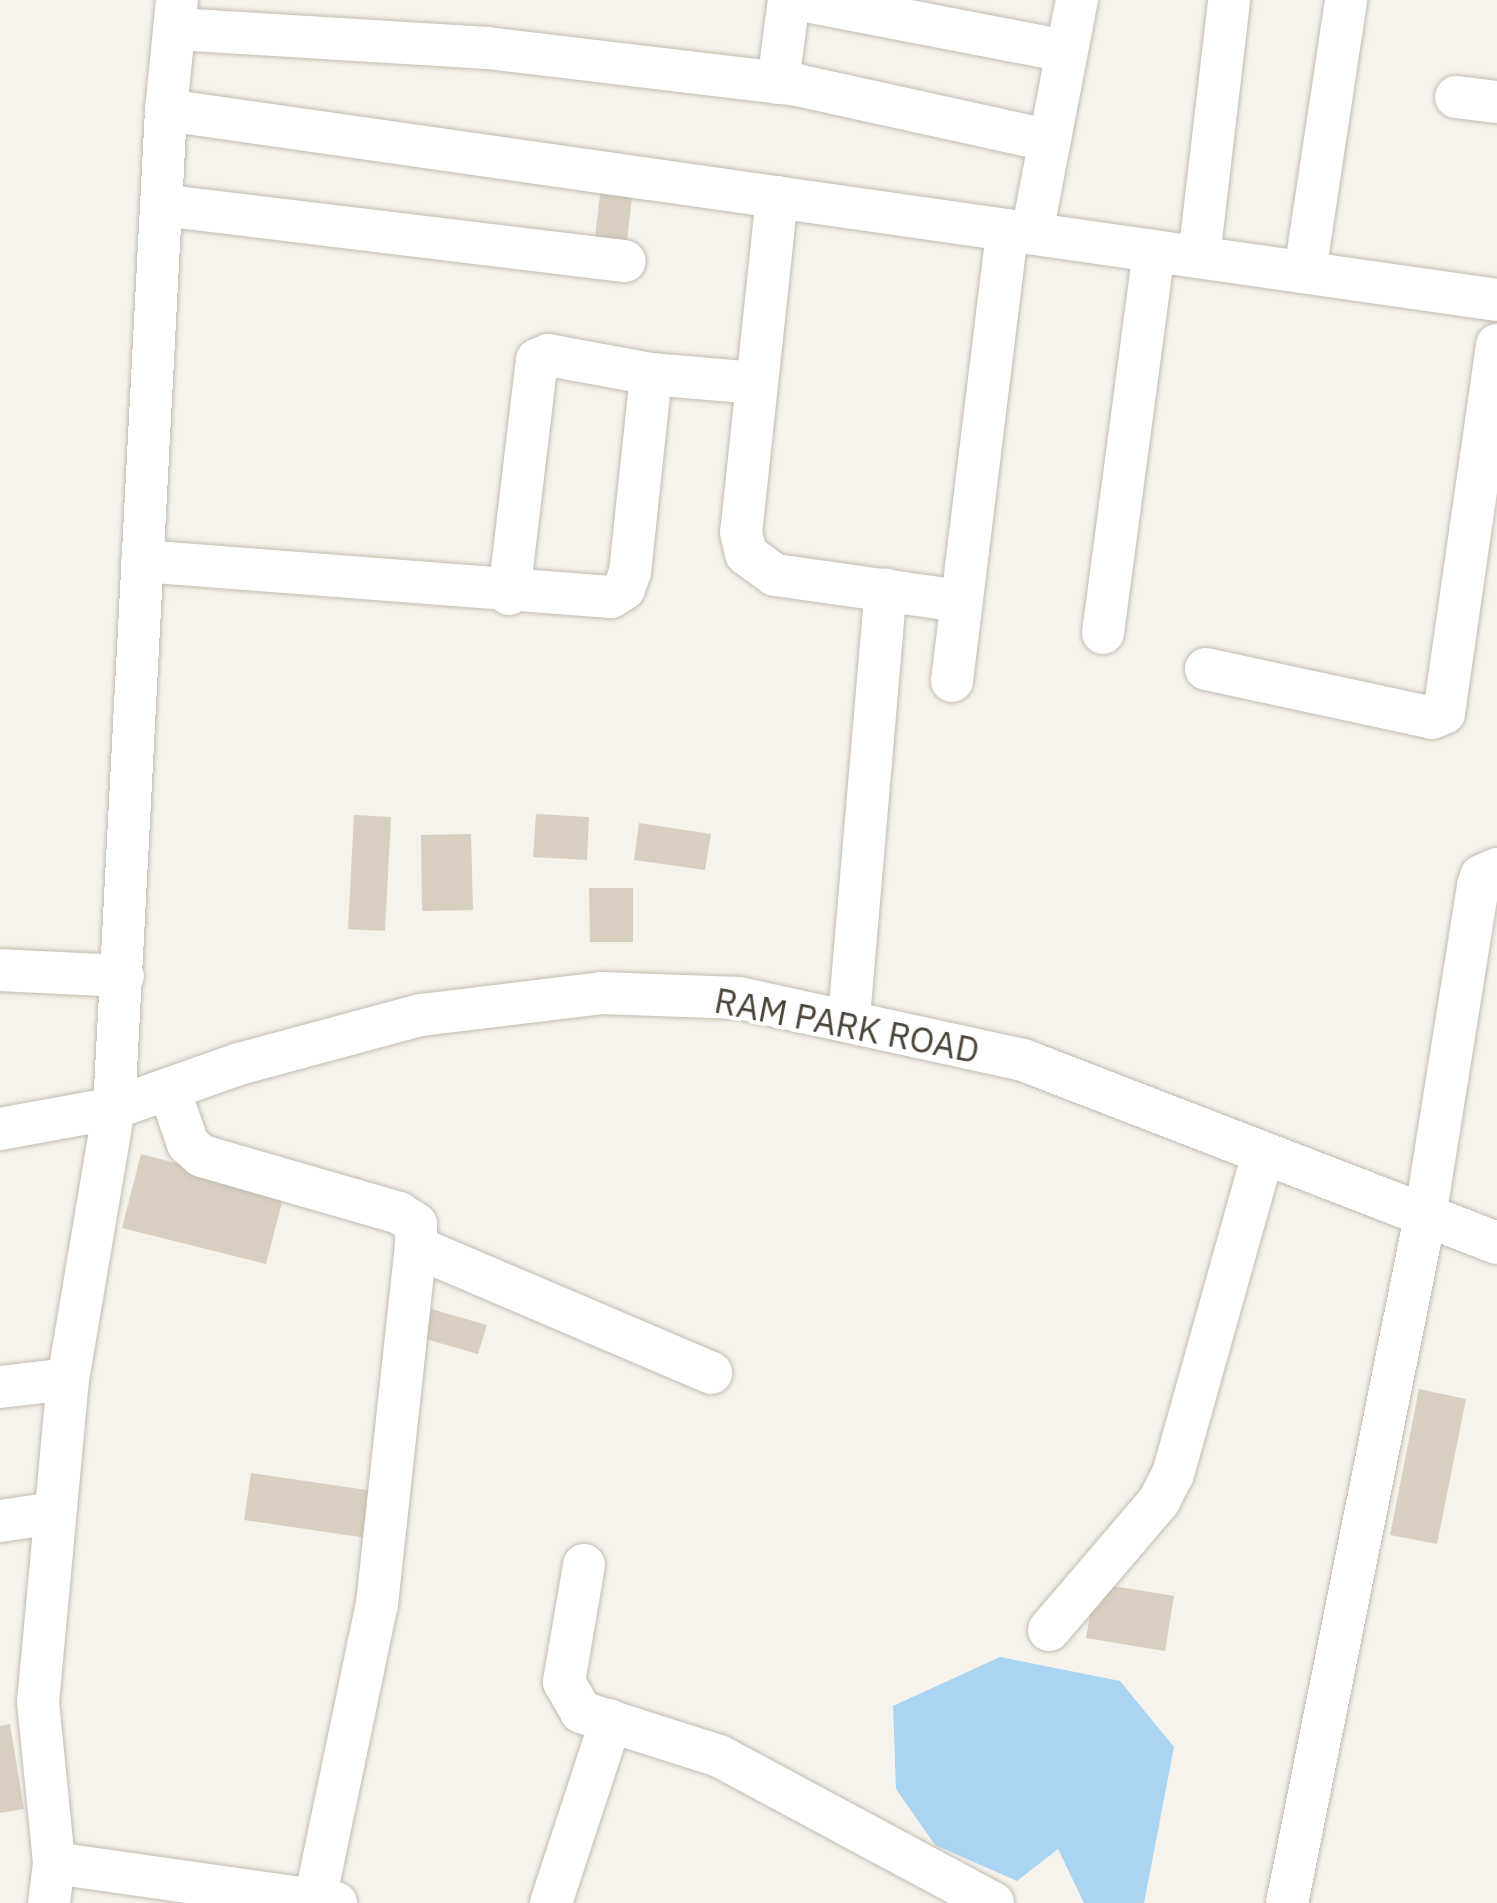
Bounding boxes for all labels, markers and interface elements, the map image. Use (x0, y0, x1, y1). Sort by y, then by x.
street label: RAM PARK ROAD (711, 979, 983, 1071)

